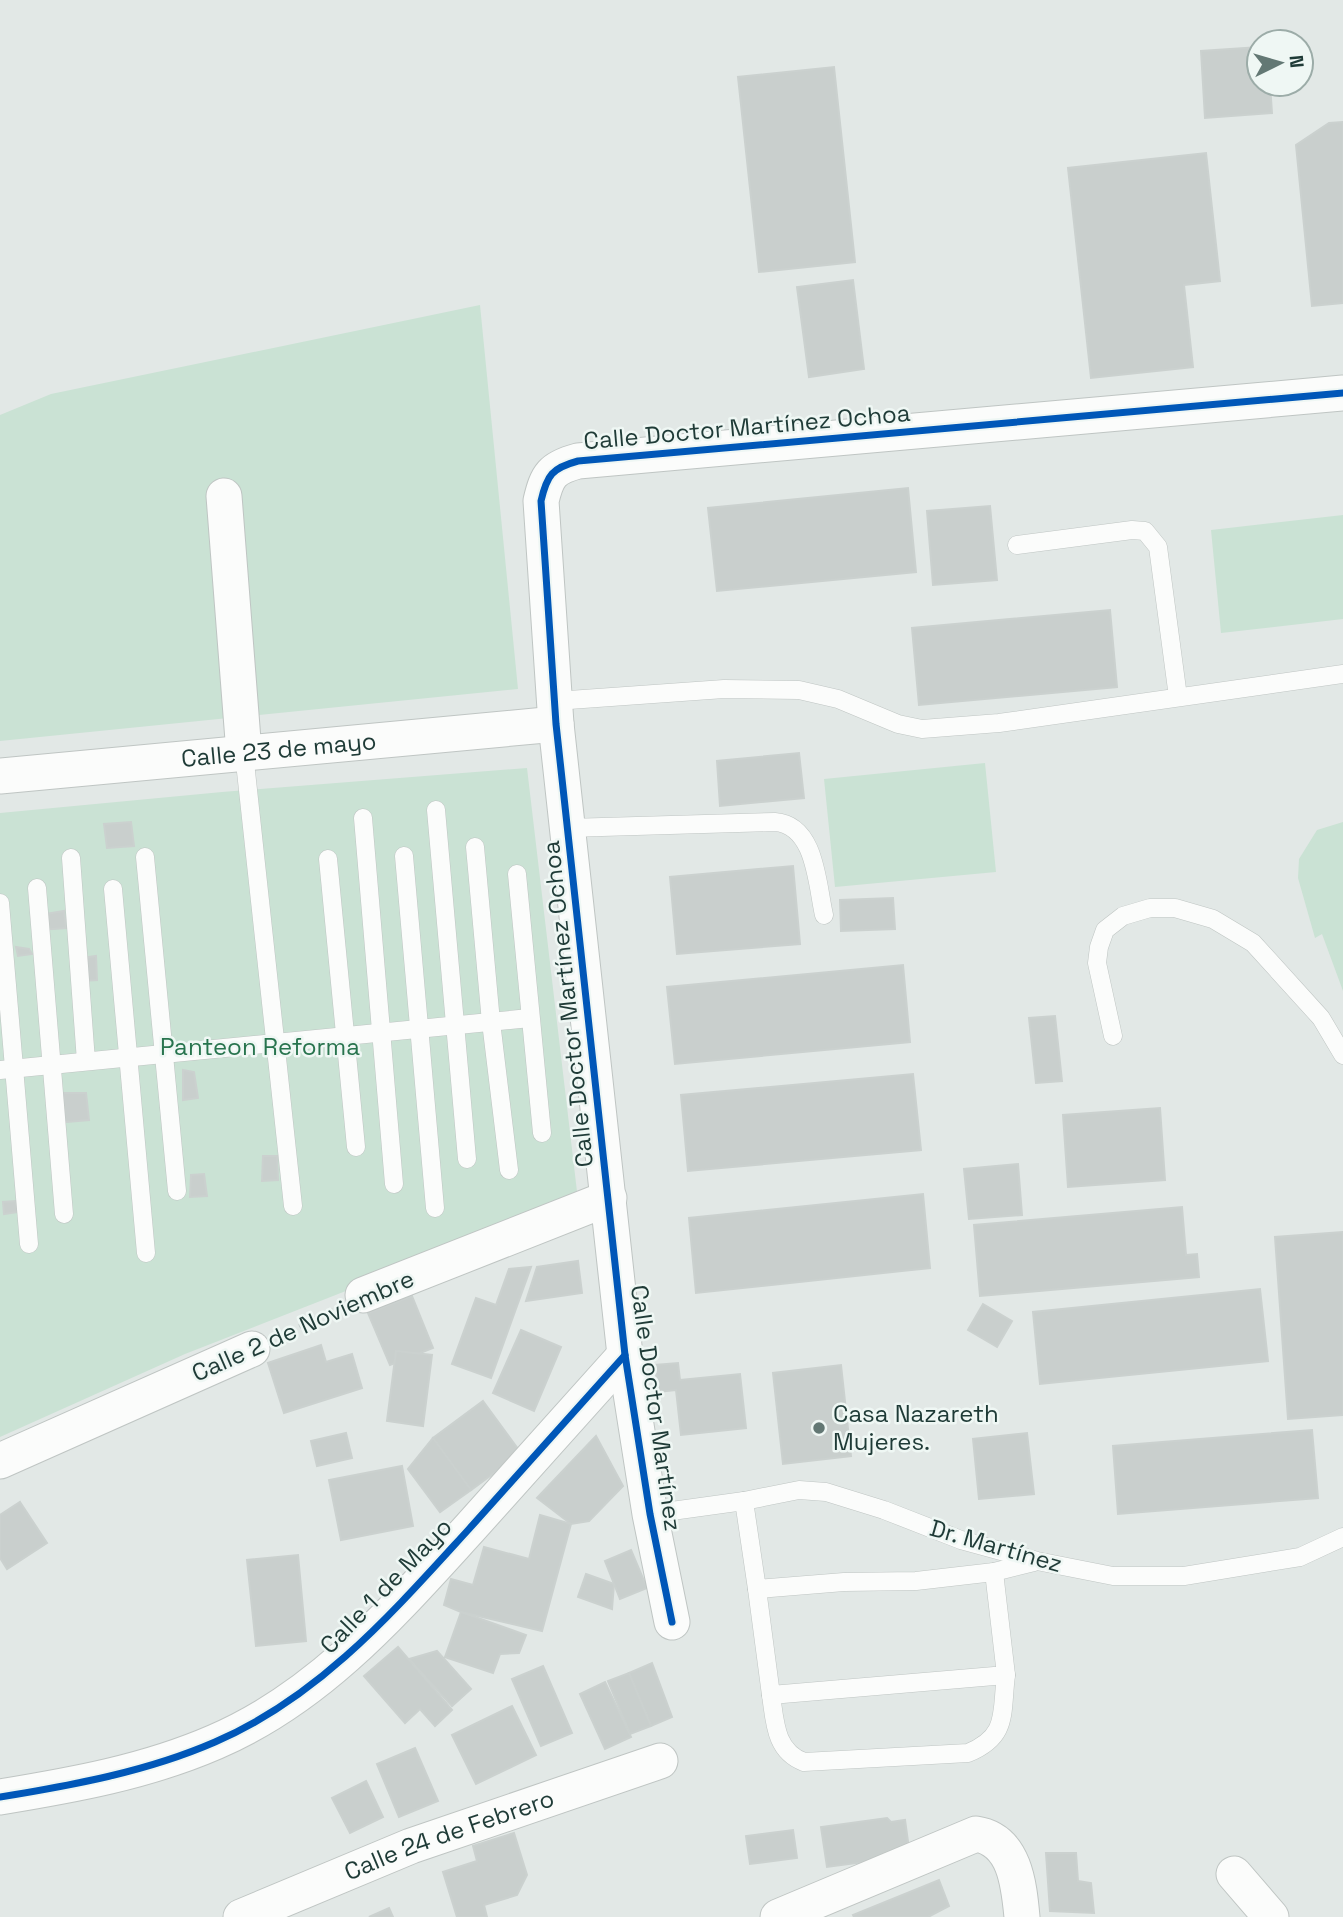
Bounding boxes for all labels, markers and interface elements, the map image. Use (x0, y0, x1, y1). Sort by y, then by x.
north arrow (1245, 28, 1315, 98)
text: N (1283, 54, 1309, 69)
street label: Calle Doctor Martínez Ochoa (582, 397, 912, 456)
street label: Calle 23 de mayo (180, 725, 378, 774)
street label: Calle Doctor Martínez Ochoa (535, 839, 600, 1169)
park label: Panteon Reforma (160, 1031, 360, 1062)
street label: Calle 2 de Noviembre (187, 1263, 419, 1389)
street label: Calle Doctor Martínez (624, 1283, 689, 1533)
place label: Casa Nazareth Mujeres. (833, 1398, 999, 1457)
marker: Casa Nazareth Mujeres. (811, 1420, 827, 1436)
street label: Calle 1 de Mayo (313, 1511, 458, 1660)
street label: Dr. Martínez (926, 1512, 1066, 1579)
street label: Calle 24 de Febrero (340, 1782, 558, 1887)

